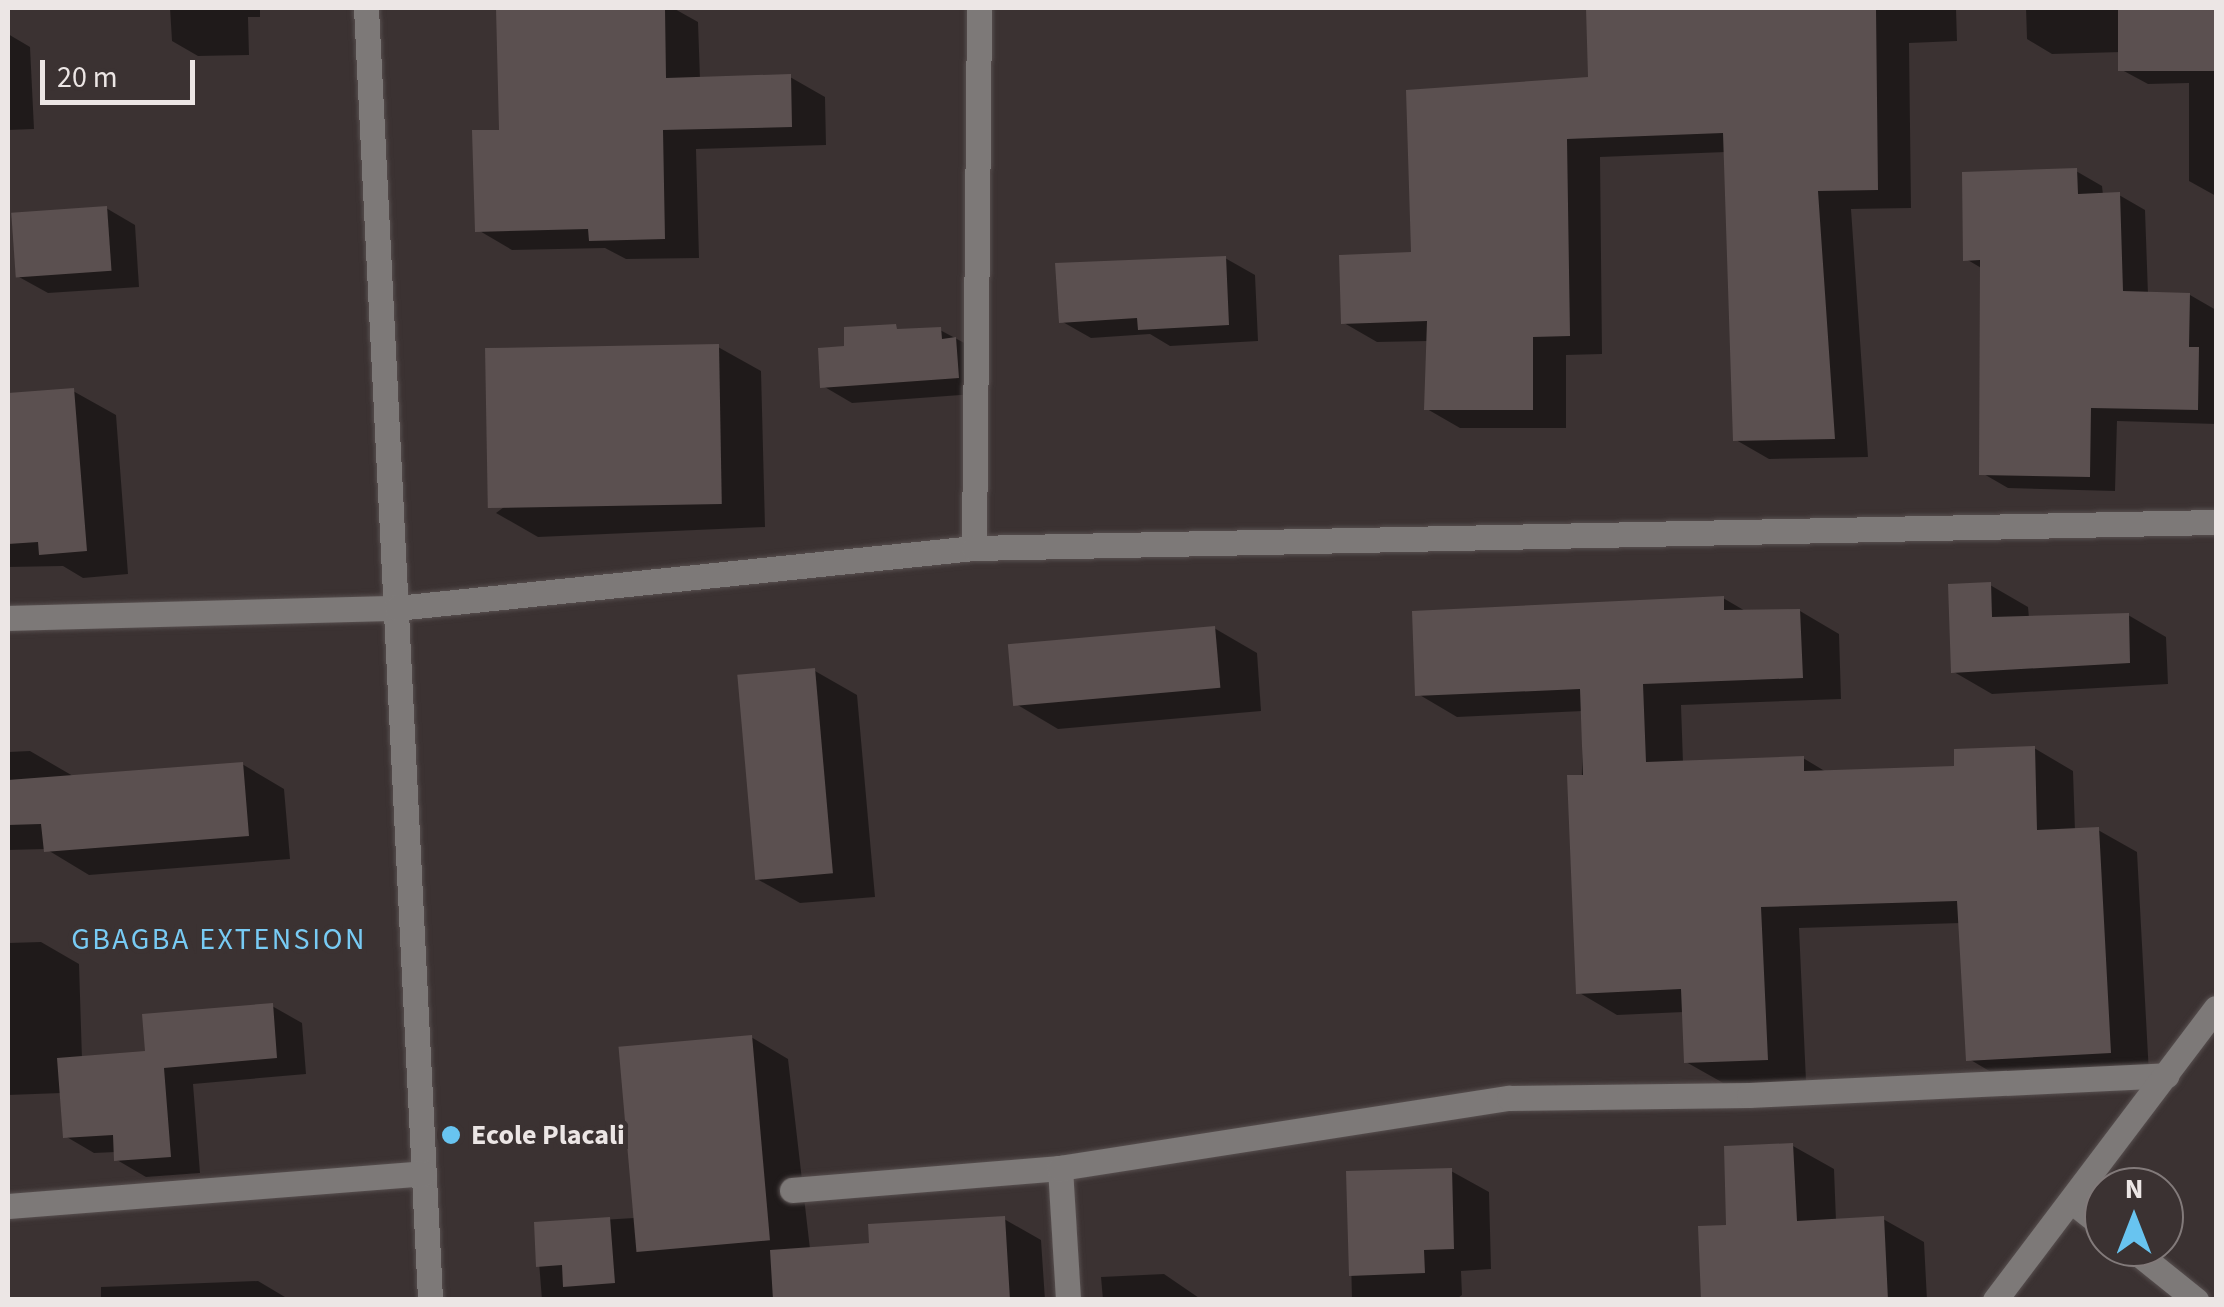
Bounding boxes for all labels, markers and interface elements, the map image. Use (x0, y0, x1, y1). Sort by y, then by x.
scale bar (45, 40, 200, 102)
text: 20 m (57, 56, 118, 99)
district label: GBAGBA EXTENSION (71, 922, 367, 958)
place label: Ecole Placali (471, 1118, 625, 1152)
marker: Ecole Placali (440, 1124, 462, 1146)
north arrow (2084, 1167, 2184, 1267)
text: N (2125, 1169, 2143, 1209)

